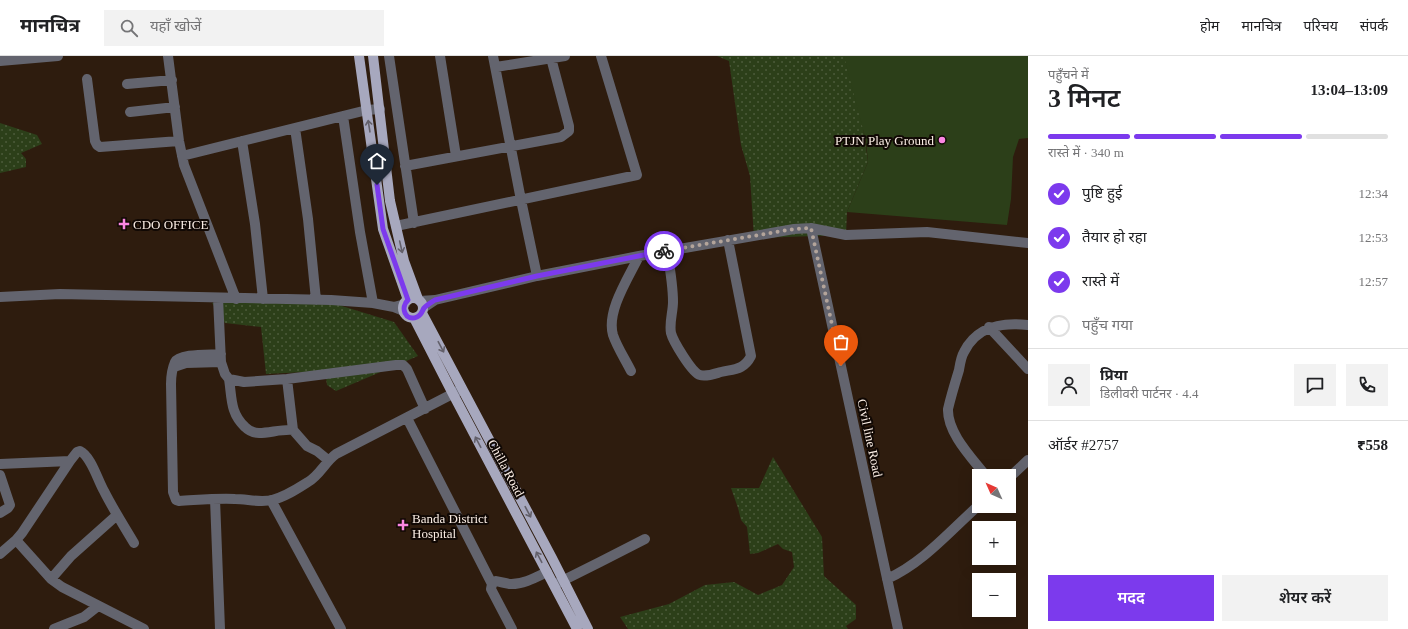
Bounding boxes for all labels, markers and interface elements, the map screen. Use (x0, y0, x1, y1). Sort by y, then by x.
search box (104, 10, 384, 46)
text: मानचित्र (20, 15, 80, 36)
icon: search (118, 17, 140, 39)
text: यहाँ खोजें (150, 18, 201, 34)
text: होम (1200, 19, 1219, 34)
text: मानचित्र (1241, 19, 1282, 34)
text: परिचय (1304, 19, 1338, 34)
text: संपर्क (1360, 19, 1388, 34)
text: पहुँचने में (1048, 67, 1089, 82)
text: 13:04–13:09 (1311, 82, 1388, 98)
text: 3 मिनट (1048, 84, 1120, 113)
one-way arrow (365, 120, 373, 133)
place label: PTJN Play Ground (835, 133, 934, 148)
marker: PTJN Play Ground (937, 135, 947, 145)
pin (360, 144, 394, 185)
text: रास्ते में · 340 m (1048, 145, 1124, 160)
icon: home (366, 150, 388, 172)
icon: check (1048, 183, 1070, 205)
text: पुष्टि हुई (1082, 185, 1122, 201)
text: 12:34 (1358, 186, 1388, 201)
place label: CDO OFFICE (133, 217, 209, 232)
marker: CDO OFFICE (118, 218, 130, 230)
icon: check (1048, 227, 1070, 249)
text: तैयार हो रहा (1082, 229, 1147, 245)
text: 12:53 (1358, 230, 1388, 245)
courier (644, 231, 684, 271)
one-way arrow (397, 240, 405, 253)
icon: bike (653, 240, 675, 262)
icon: check (1048, 271, 1070, 293)
text: रास्ते में (1082, 273, 1119, 289)
text: 12:57 (1358, 274, 1388, 289)
text: पहुँच गया (1082, 317, 1133, 333)
pin (824, 325, 858, 366)
icon: bag (830, 331, 852, 353)
one-way arrow (437, 341, 445, 353)
button: person (1048, 364, 1090, 406)
button: chat (1294, 364, 1336, 406)
button: phone (1346, 364, 1388, 406)
text: प्रिया (1100, 367, 1128, 383)
text: डिलीवरी पार्टनर · 4.4 (1100, 386, 1199, 401)
street label: Civil line Road (854, 398, 886, 479)
one-way arrow (474, 436, 482, 448)
street label: Chilla Road (485, 437, 528, 500)
text: ऑर्डर #2757 (1048, 437, 1119, 453)
text: ₹558 (1357, 437, 1388, 453)
north arrow (972, 469, 1016, 513)
map controls (972, 469, 1016, 617)
one-way arrow (524, 505, 532, 517)
place label: Banda District Hospital (412, 511, 488, 541)
marker: Banda District Hospital (397, 519, 409, 531)
button: + (972, 521, 1016, 565)
one-way arrow (535, 551, 542, 563)
button: − (972, 573, 1016, 617)
button: मदद (1048, 575, 1214, 621)
button: शेयर करें (1222, 575, 1388, 621)

